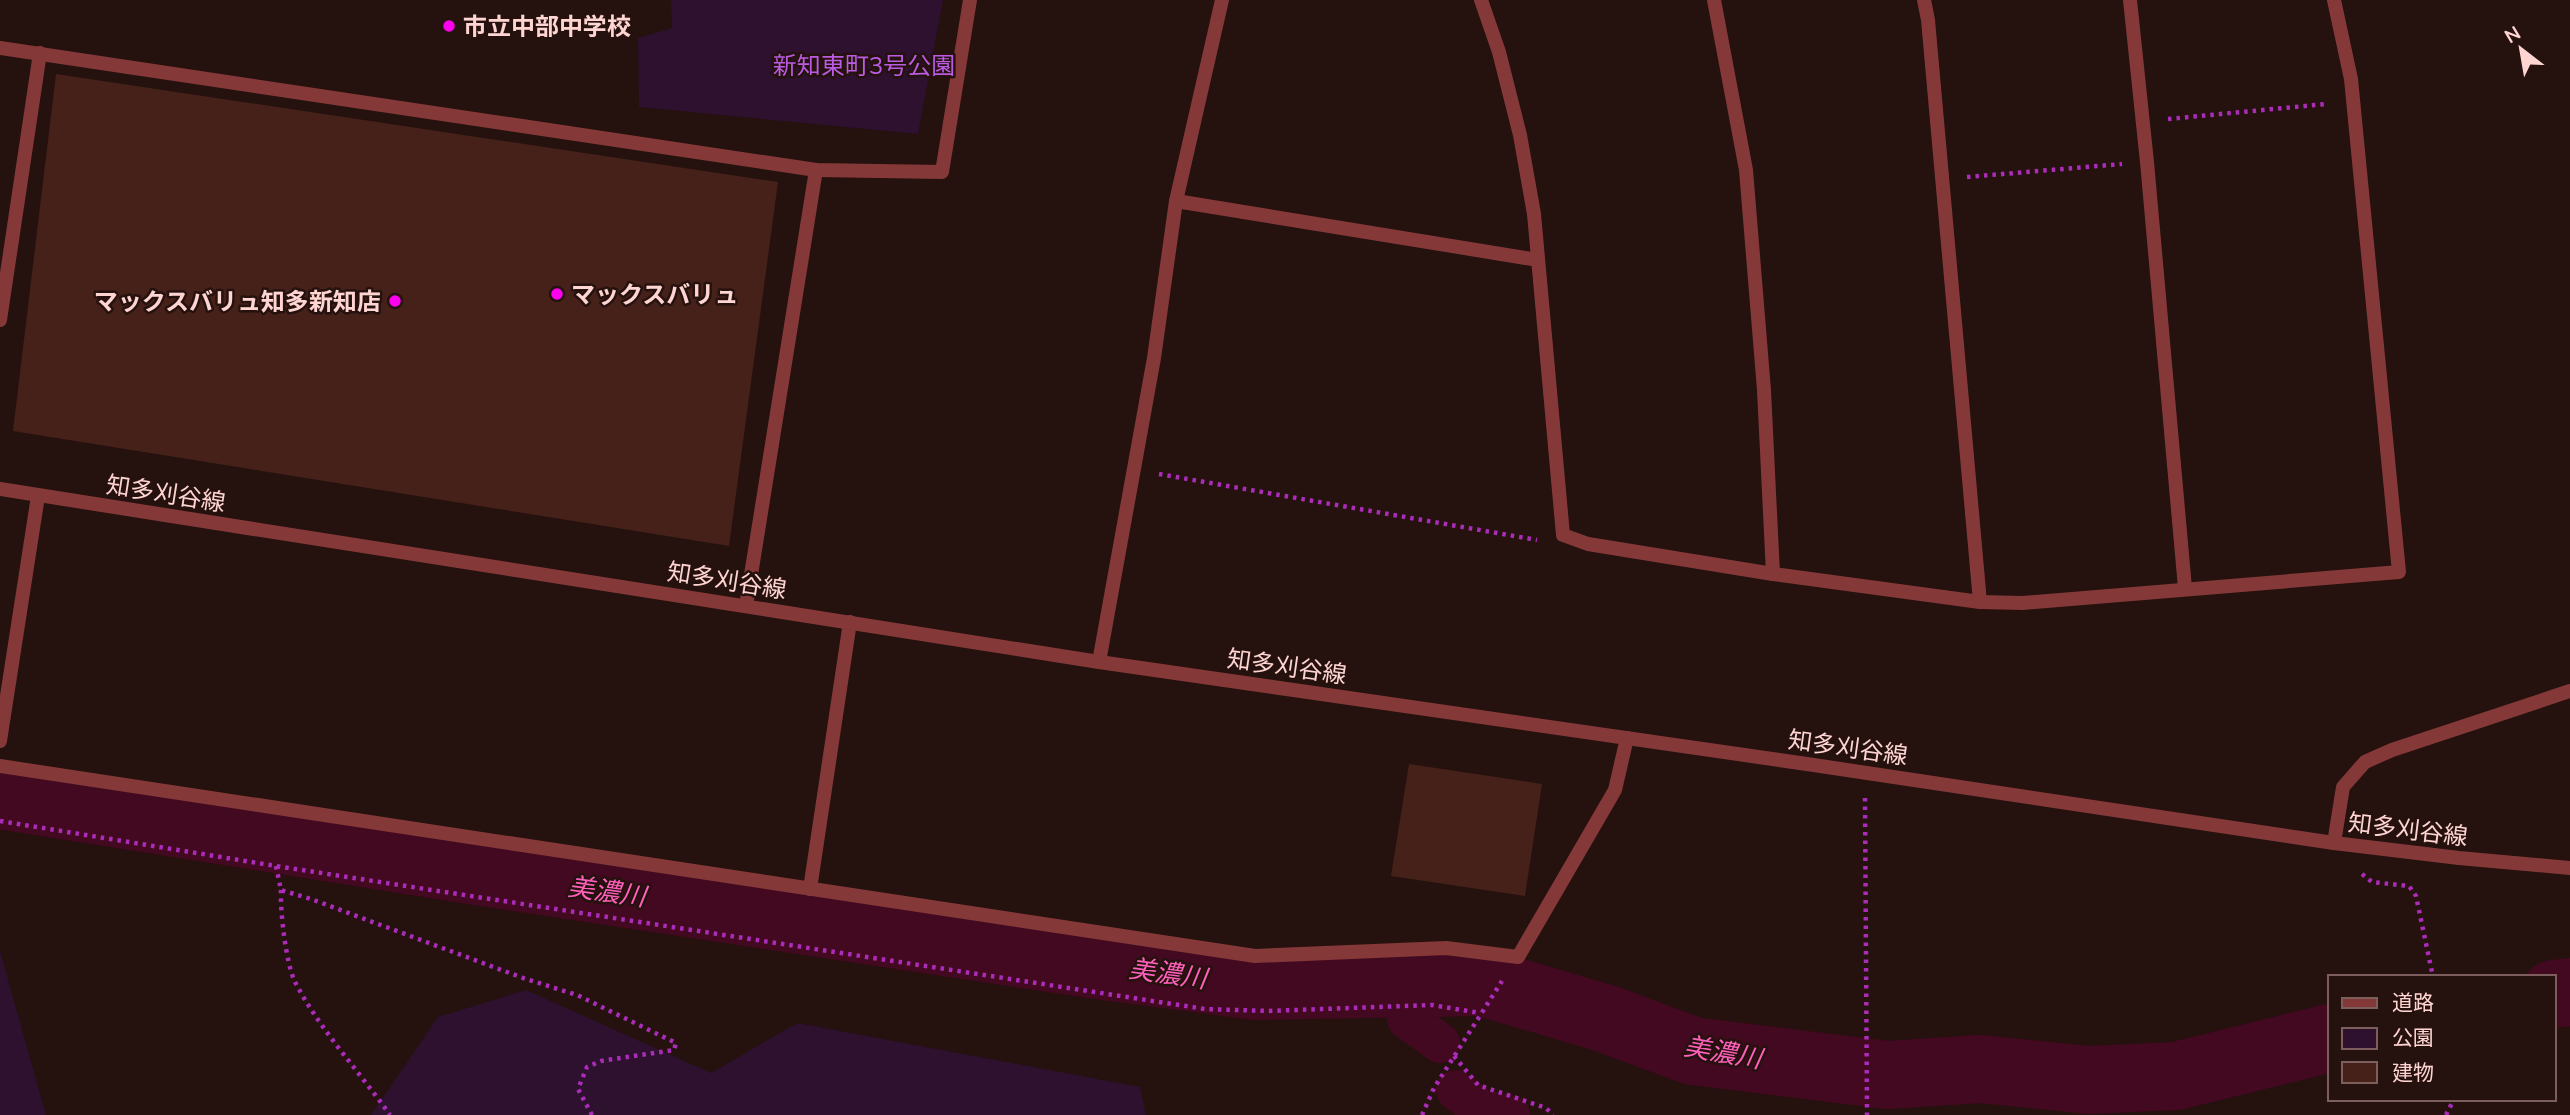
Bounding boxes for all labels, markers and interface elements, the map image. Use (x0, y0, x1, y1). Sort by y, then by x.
place label: 市立中部中学校 (463, 11, 631, 41)
north arrow (2486, 14, 2556, 84)
marker: 市立中部中学校 (441, 18, 457, 34)
text: N (2500, 20, 2525, 48)
park label: 新知東町3号公園 (773, 50, 955, 80)
place label: マックスバリュ (571, 279, 738, 309)
place label: マックスバリュ知多新知店 (94, 286, 381, 316)
marker: マックスバリュ (549, 286, 565, 302)
marker: マックスバリュ知多新知店 (387, 293, 403, 309)
street label: 知多刈谷線 (104, 469, 228, 517)
street label: 知多刈谷線 (665, 556, 789, 604)
street label: 知多刈谷線 (1225, 643, 1349, 689)
street label: 知多刈谷線 (1786, 724, 1910, 770)
street label: 知多刈谷線 (2347, 807, 2469, 851)
water label: 美濃川 (566, 869, 651, 913)
water label: 美濃川 (1127, 951, 1212, 995)
legend (2328, 975, 2556, 1101)
text: 道路 (2392, 989, 2434, 1015)
text: 公園 (2392, 1024, 2434, 1050)
water label: 美濃川 (1682, 1029, 1767, 1076)
text: 建物 (2392, 1059, 2434, 1085)

